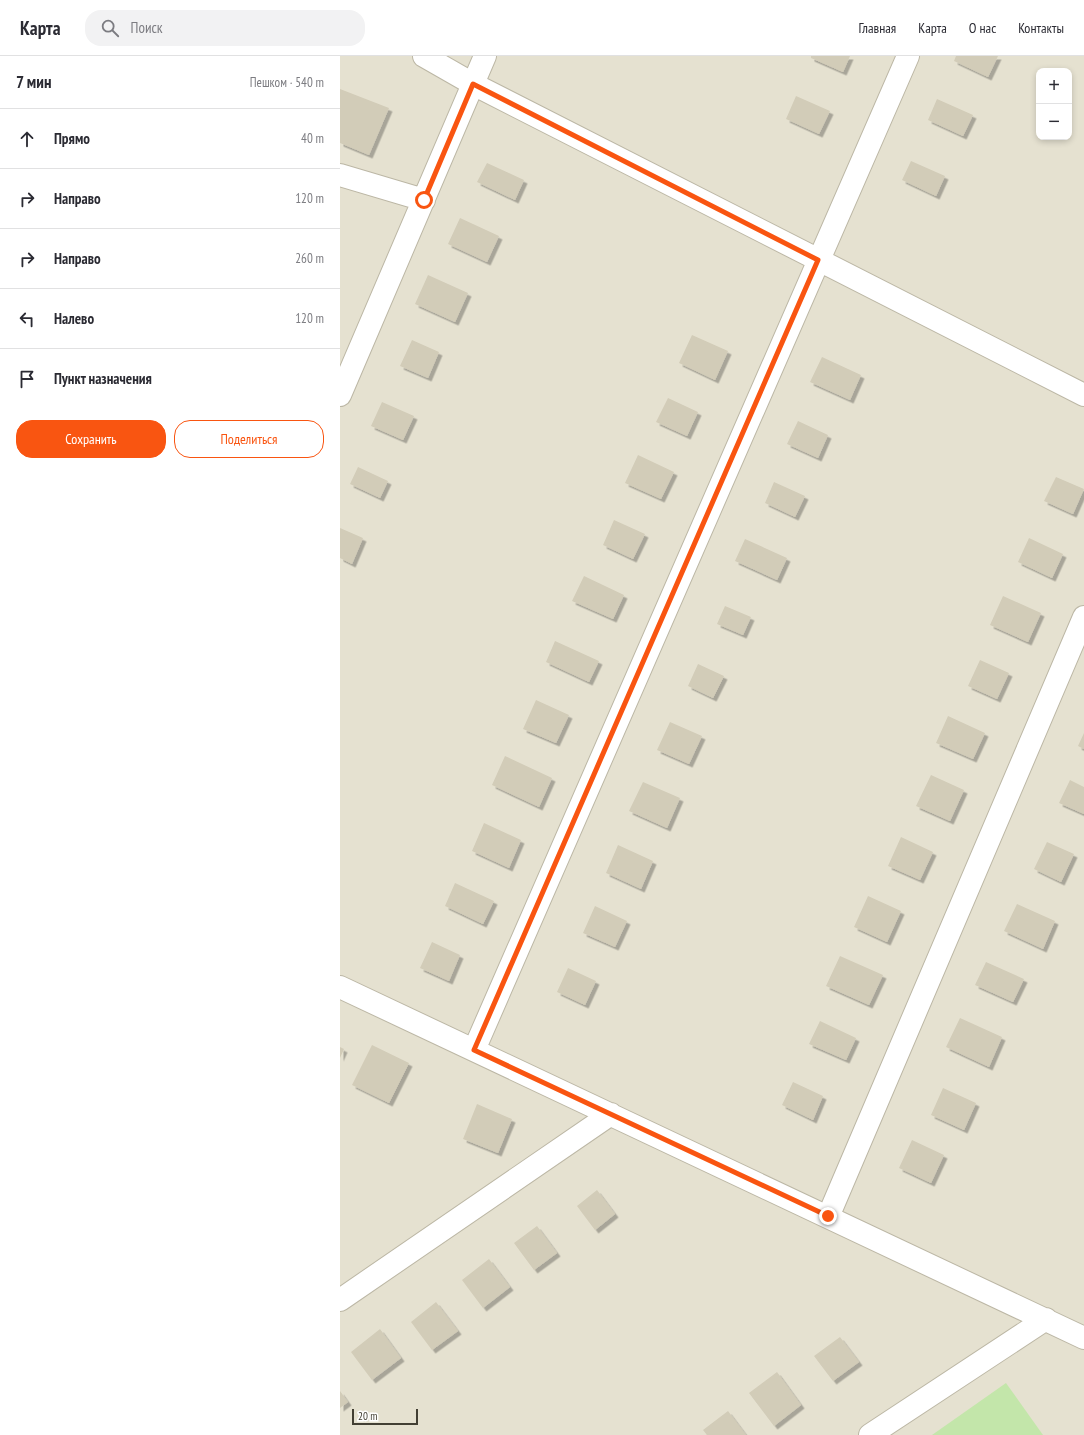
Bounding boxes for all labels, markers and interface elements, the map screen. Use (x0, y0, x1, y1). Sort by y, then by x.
search box (85, 10, 365, 46)
text: Карта (20, 16, 61, 40)
icon: search (99, 17, 121, 39)
text: Поиск (131, 18, 163, 37)
text: Главная (858, 19, 896, 37)
text: Карта (918, 19, 947, 37)
text: О нас (969, 19, 996, 37)
text: Контакты (1018, 19, 1064, 37)
map controls (1036, 68, 1072, 140)
button: + (1036, 68, 1072, 104)
text: 7 мин (16, 71, 52, 93)
text: Пешком · 540 m (250, 74, 324, 91)
button: − (1036, 104, 1072, 140)
icon: ahead (16, 128, 38, 150)
text: Прямо (54, 129, 90, 148)
text: 40 m (301, 130, 324, 147)
icon: right (16, 188, 38, 210)
text: Направо (54, 189, 101, 208)
text: 120 m (295, 190, 324, 207)
route start (415, 191, 433, 209)
icon: right (16, 248, 38, 270)
text: Направо (54, 249, 101, 268)
text: 260 m (295, 250, 324, 267)
icon: left (16, 308, 38, 330)
text: Налево (54, 309, 94, 328)
text: 120 m (295, 310, 324, 327)
icon: arrive (16, 368, 38, 390)
text: Пункт назначения (54, 369, 152, 388)
button: Сохранить (16, 420, 166, 458)
button: Поделиться (174, 420, 324, 458)
route end (819, 1207, 837, 1225)
scale bar (352, 1407, 418, 1426)
text: 20 m (358, 1409, 377, 1423)

